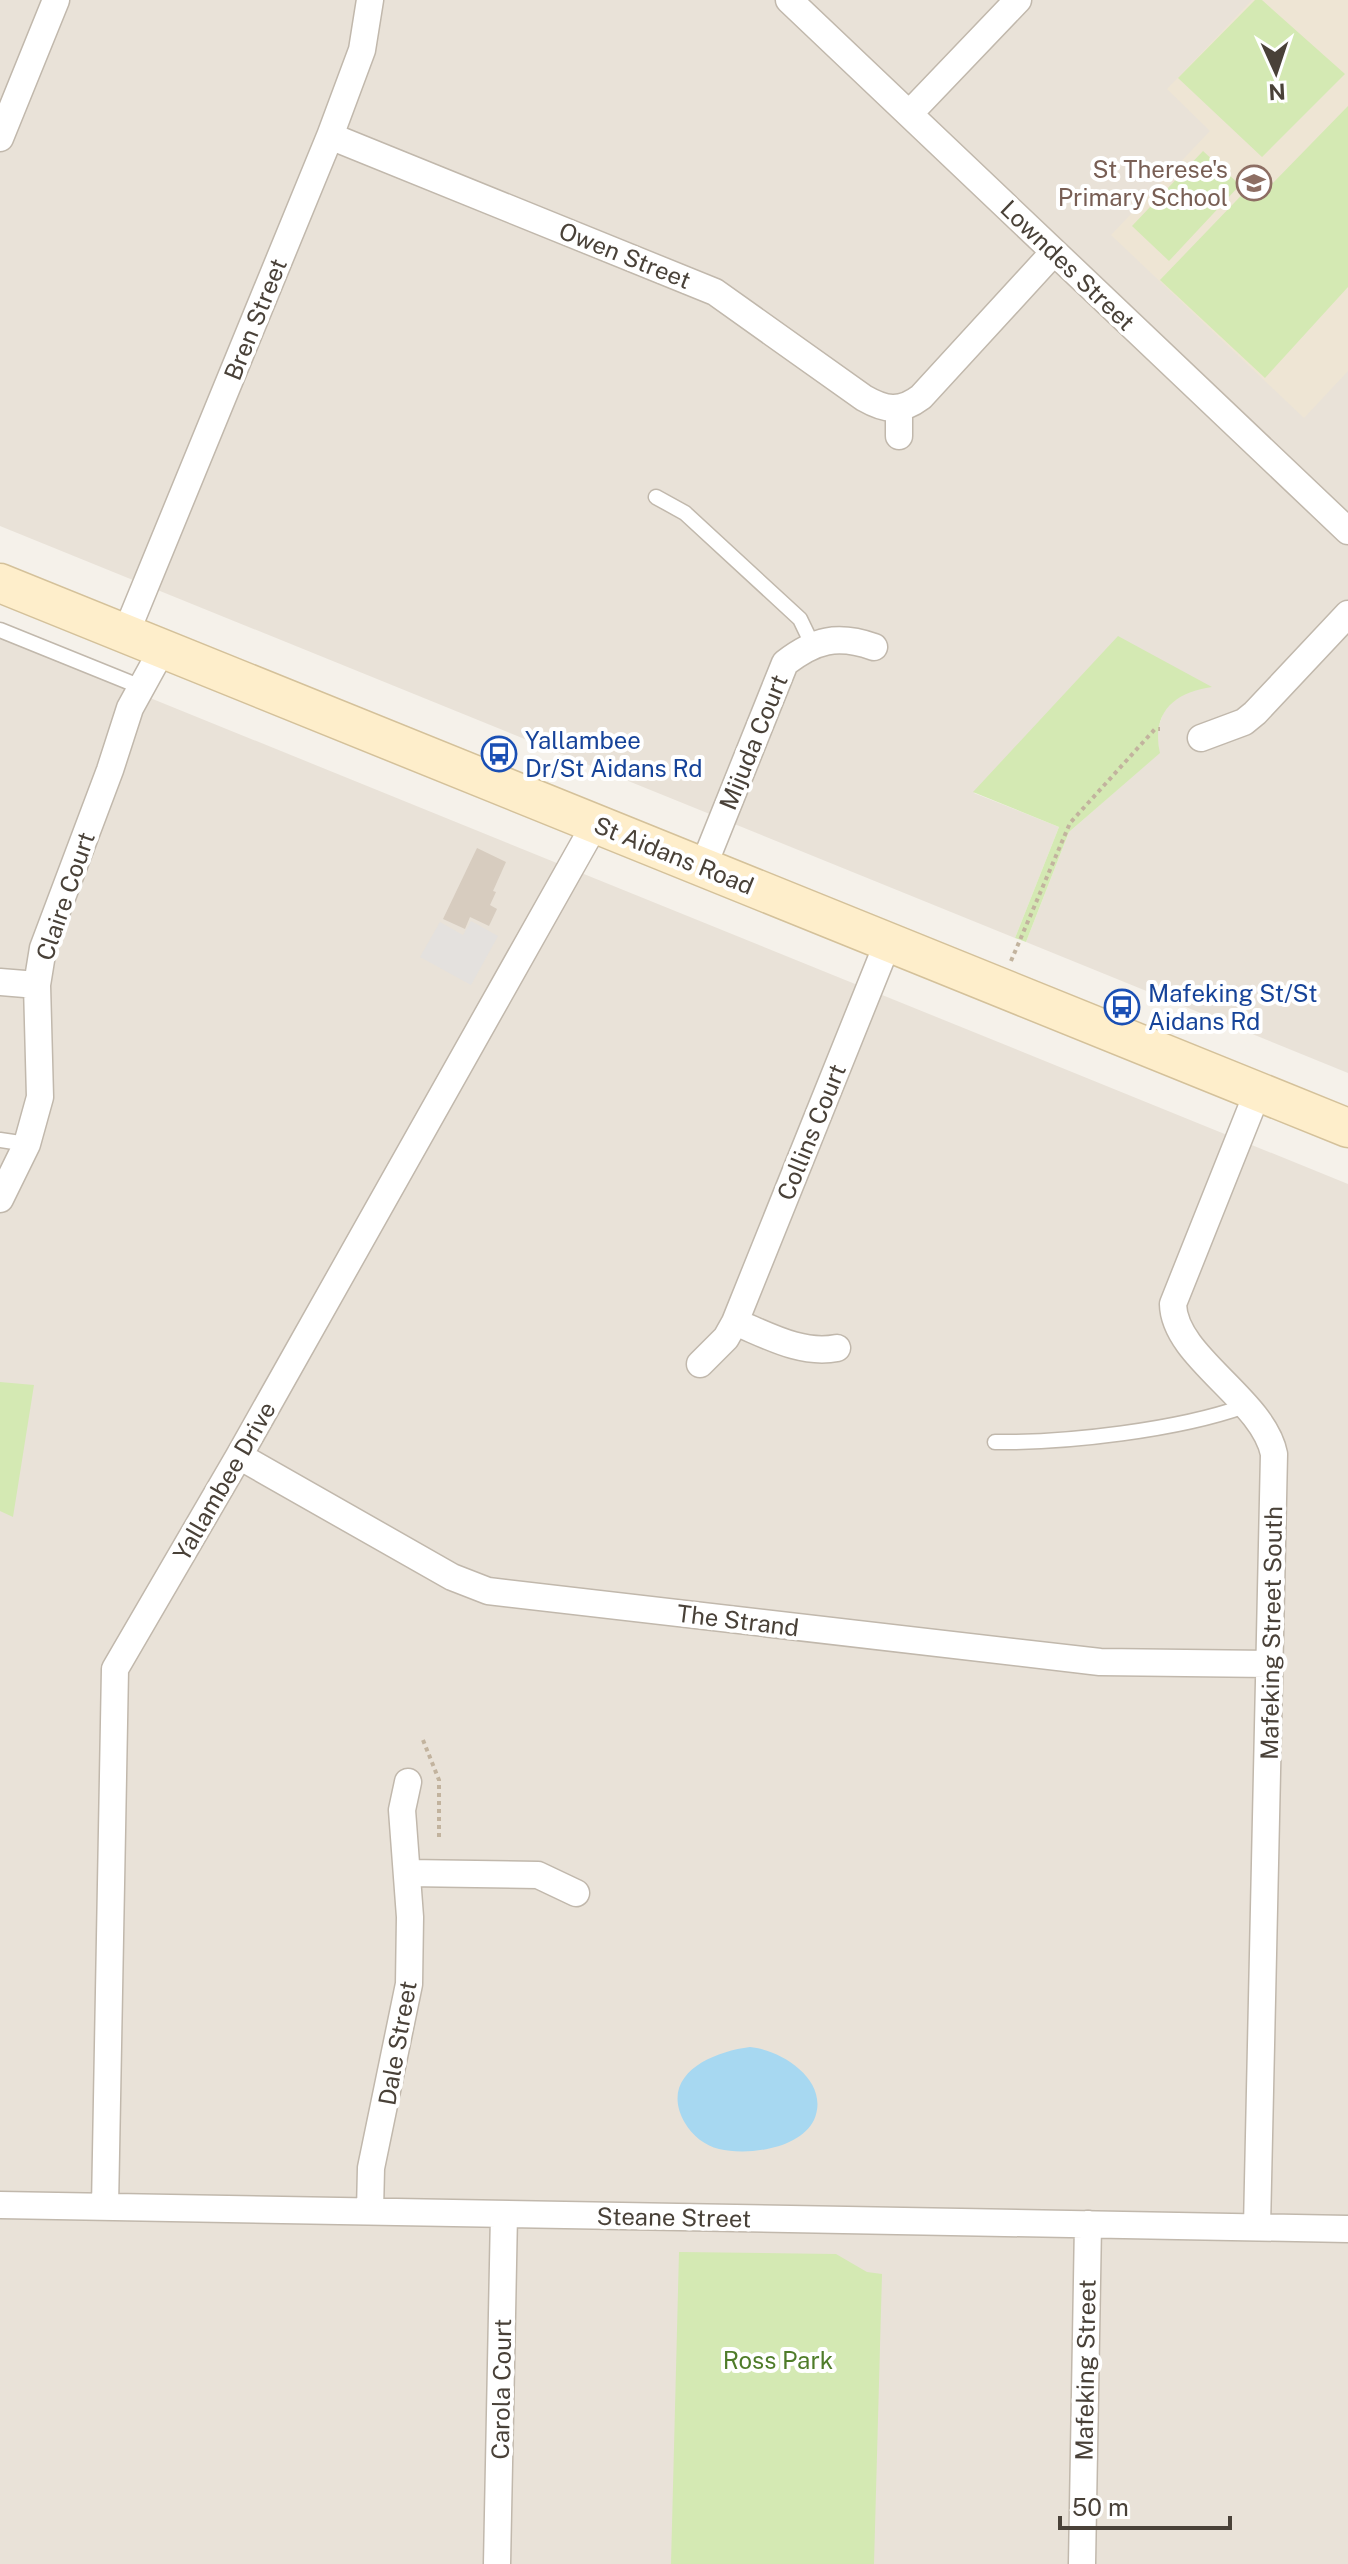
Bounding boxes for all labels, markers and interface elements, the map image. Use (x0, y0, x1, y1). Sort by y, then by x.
north arrow (1236, 32, 1316, 112)
text: N (1268, 79, 1286, 105)
place label: St Therese's Primary School (1058, 155, 1228, 211)
school or university icon: St Therese's Primary School (1235, 164, 1273, 202)
street label: Lowndes Street (995, 194, 1141, 336)
street label: Owen Street (555, 216, 695, 294)
street label: Bren Street (218, 254, 292, 384)
street label: Mijuda Court (713, 670, 793, 814)
place label: Yallambee Dr/St Aidans Rd (525, 726, 703, 782)
bus stop icon: Yallambee Dr/St Aidans Rd (480, 735, 518, 773)
street label: St Aidans Road (590, 810, 758, 900)
street label: Claire Court (30, 828, 100, 964)
place label: Mafeking St/St Aidans Rd (1148, 979, 1317, 1035)
bus stop icon: Mafeking St/St Aidans Rd (1103, 988, 1141, 1026)
street label: Collins Court (771, 1060, 851, 1204)
street label: Yallambee Drive (167, 1396, 281, 1566)
street label: Mafeking Street South (1255, 1506, 1287, 1760)
street label: The Strand (675, 1599, 801, 1641)
street label: Dale Street (372, 1979, 422, 2107)
street label: Steane Street (596, 2202, 752, 2232)
street label: Mafeking Street (1069, 2279, 1101, 2461)
street label: Carola Court (486, 2318, 516, 2460)
park label: Ross Park (723, 2346, 833, 2374)
scale bar (1060, 2480, 1230, 2530)
text: 50 m (1072, 2493, 1129, 2521)

